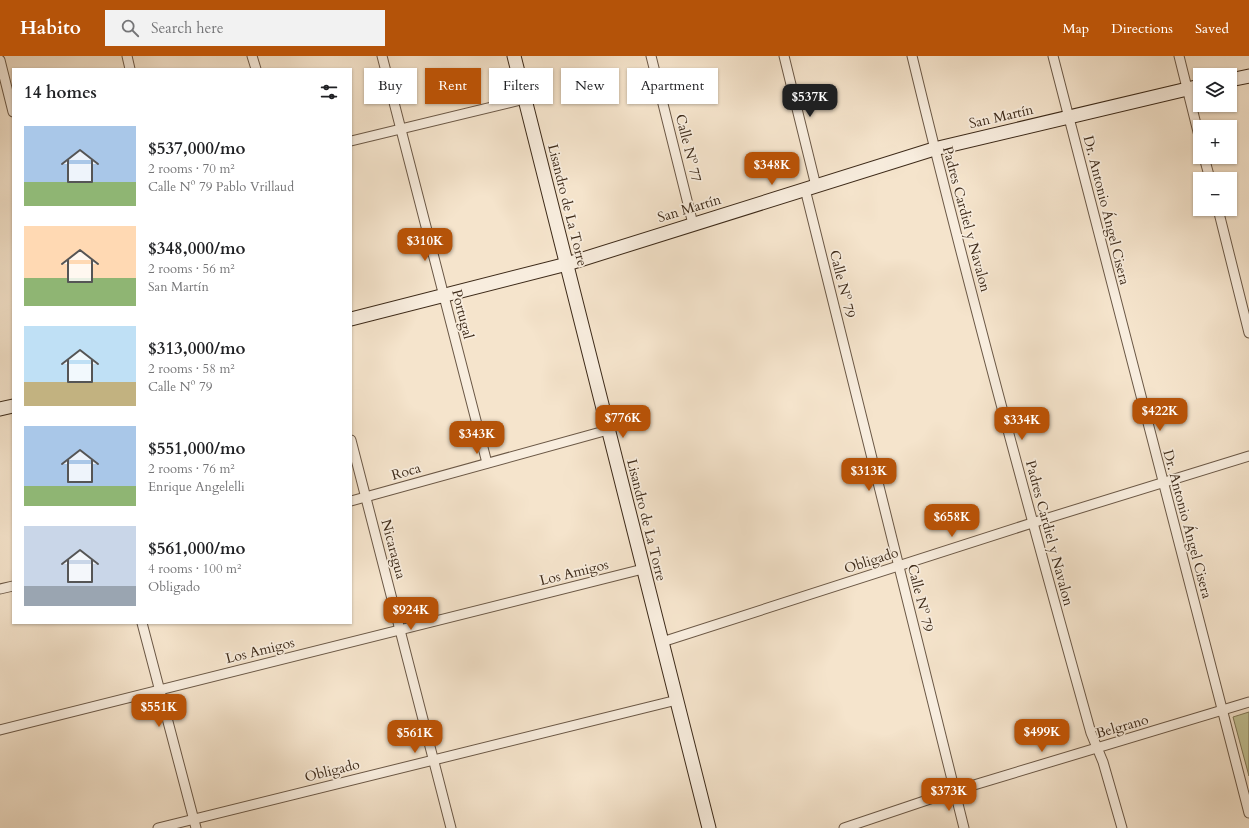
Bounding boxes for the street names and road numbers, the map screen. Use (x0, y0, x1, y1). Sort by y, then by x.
street label: San Martín (967, 100, 1035, 133)
street label: Calle Nº 77 (671, 112, 706, 184)
street label: Dr. Antonio Ángel Cisera (1079, 133, 1134, 287)
street label: Lisandro de La Torre (543, 142, 592, 268)
street label: Padres Cardiel y Navalon (938, 144, 995, 294)
street label: San Martín (655, 190, 723, 227)
street label: Calle Nº 79 (825, 248, 860, 320)
street label: Portugal (447, 287, 478, 341)
street label: Dr. Antonio Ángel Cisera (1159, 448, 1217, 601)
street label: Lisandro de La Torre (622, 457, 671, 583)
street label: Roca (389, 458, 423, 485)
street label: Padres Cardiel y Navalon (1021, 458, 1078, 608)
street label: Nicaragua (376, 517, 411, 581)
street label: Obligado (842, 543, 901, 578)
street label: Los Amigos (538, 555, 611, 590)
street label: Calle Nº 79 (903, 562, 938, 634)
street label: Los Amigos (224, 633, 297, 668)
street label: Belgrano (1094, 710, 1151, 743)
street label: Obligado (303, 754, 362, 786)

